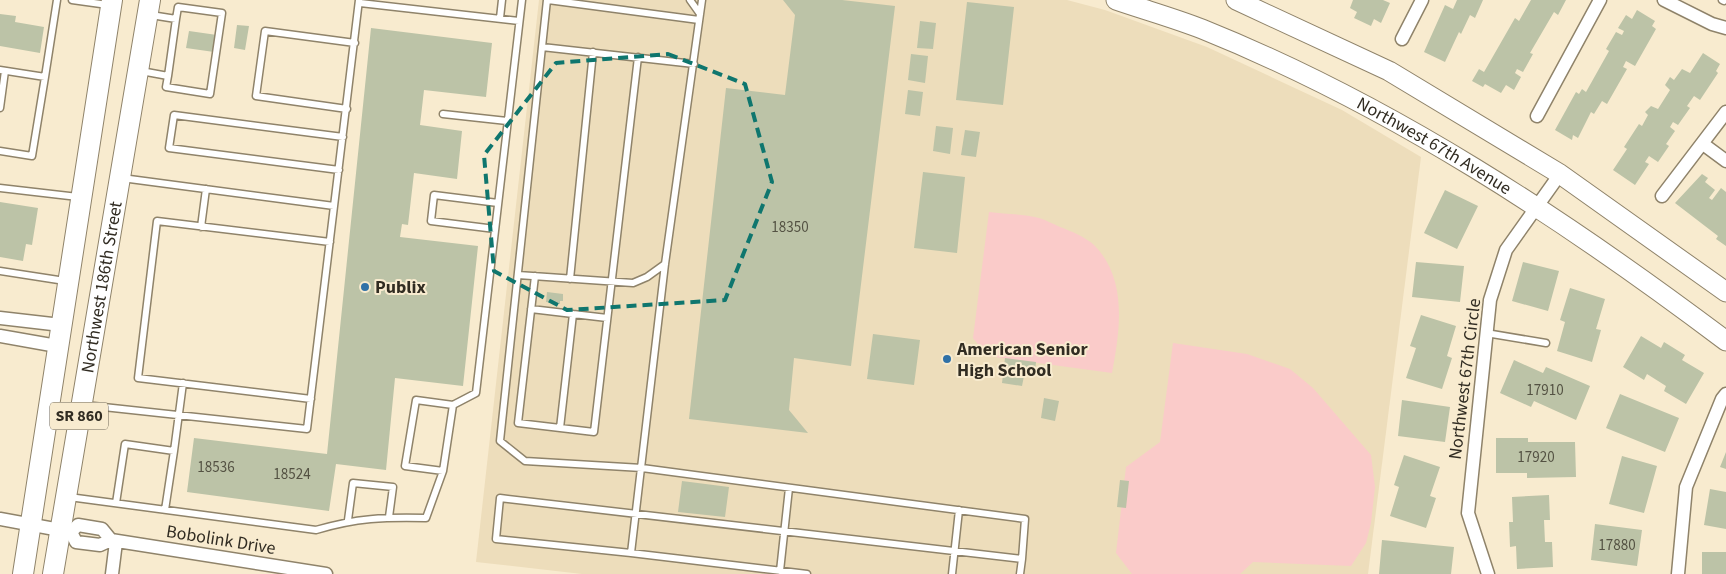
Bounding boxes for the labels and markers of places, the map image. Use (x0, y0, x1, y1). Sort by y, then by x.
place label: Publix (375, 275, 426, 300)
marker: Publix (359, 281, 371, 293)
place label: American Senior High School (956, 337, 1088, 383)
marker: American Senior High School (941, 353, 953, 365)

